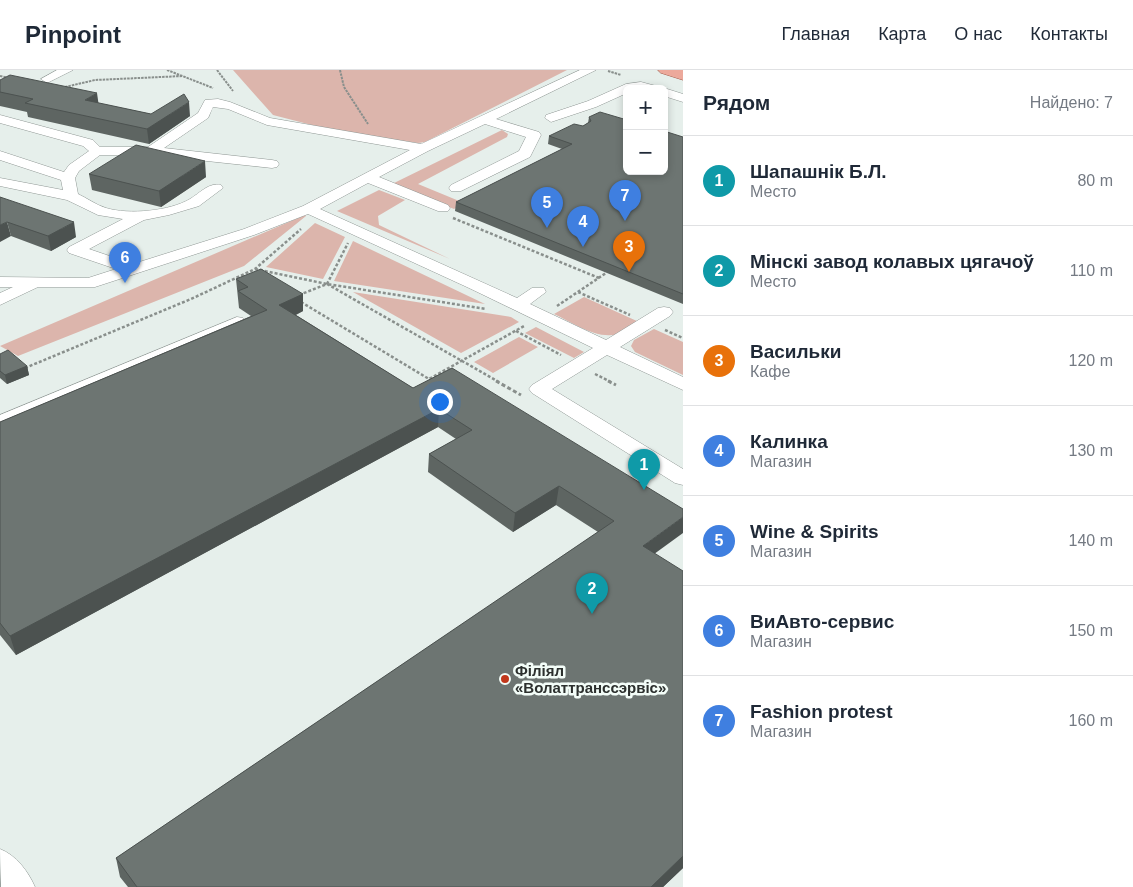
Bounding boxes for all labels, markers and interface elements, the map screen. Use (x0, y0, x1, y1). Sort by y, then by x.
text: Pinpoint (25, 21, 121, 48)
text: Главная (782, 24, 850, 44)
text: Карта (878, 24, 926, 44)
text: О нас (954, 24, 1002, 44)
text: Контакты (1030, 24, 1108, 44)
map controls (623, 85, 668, 175)
button: + (623, 85, 668, 130)
text: Рядом (703, 91, 770, 114)
text: Найдено: 7 (1030, 94, 1113, 111)
button: − (623, 130, 668, 175)
text: Шапашнік Б.Л. (750, 161, 887, 182)
text: 1 (715, 172, 723, 189)
text: 80 m (1077, 172, 1113, 189)
pin: 7 (609, 180, 641, 221)
text: Место (750, 183, 796, 200)
pin: 5 (531, 187, 563, 228)
pin: 4 (567, 206, 599, 247)
pin: 3 (613, 231, 645, 272)
pin: 6 (109, 242, 141, 283)
text: Мінскі завод колавых цягачоў (750, 251, 1034, 272)
text: 2 (715, 262, 723, 279)
text: 110 m (1070, 262, 1113, 279)
text: Место (750, 273, 796, 290)
text: Васильки (750, 341, 841, 362)
text: 3 (715, 352, 723, 369)
text: 120 m (1069, 352, 1113, 369)
text: Кафе (750, 363, 790, 380)
your location (427, 389, 453, 415)
text: Калинка (750, 431, 828, 452)
text: 4 (715, 442, 723, 459)
text: 130 m (1069, 442, 1113, 459)
pin: 1 (628, 449, 660, 490)
text: Магазин (750, 453, 812, 470)
text: Wine & Spirits (750, 521, 879, 542)
text: 5 (715, 532, 723, 549)
text: 140 m (1069, 532, 1113, 549)
text: Магазин (750, 543, 812, 560)
pin: 2 (576, 573, 608, 614)
text: ВиАвто-сервис (750, 611, 894, 632)
text: 6 (715, 622, 723, 639)
text: 150 m (1069, 622, 1113, 639)
text: Магазин (750, 633, 812, 650)
place label: Філіял «Волаттранссэрвіс» (515, 662, 666, 696)
marker: Філіял «Волаттранссэрвіс» (499, 673, 511, 685)
text: Fashion protest (750, 701, 893, 722)
text: 7 (715, 712, 723, 729)
text: 160 m (1069, 712, 1113, 729)
text: Магазин (750, 723, 812, 740)

